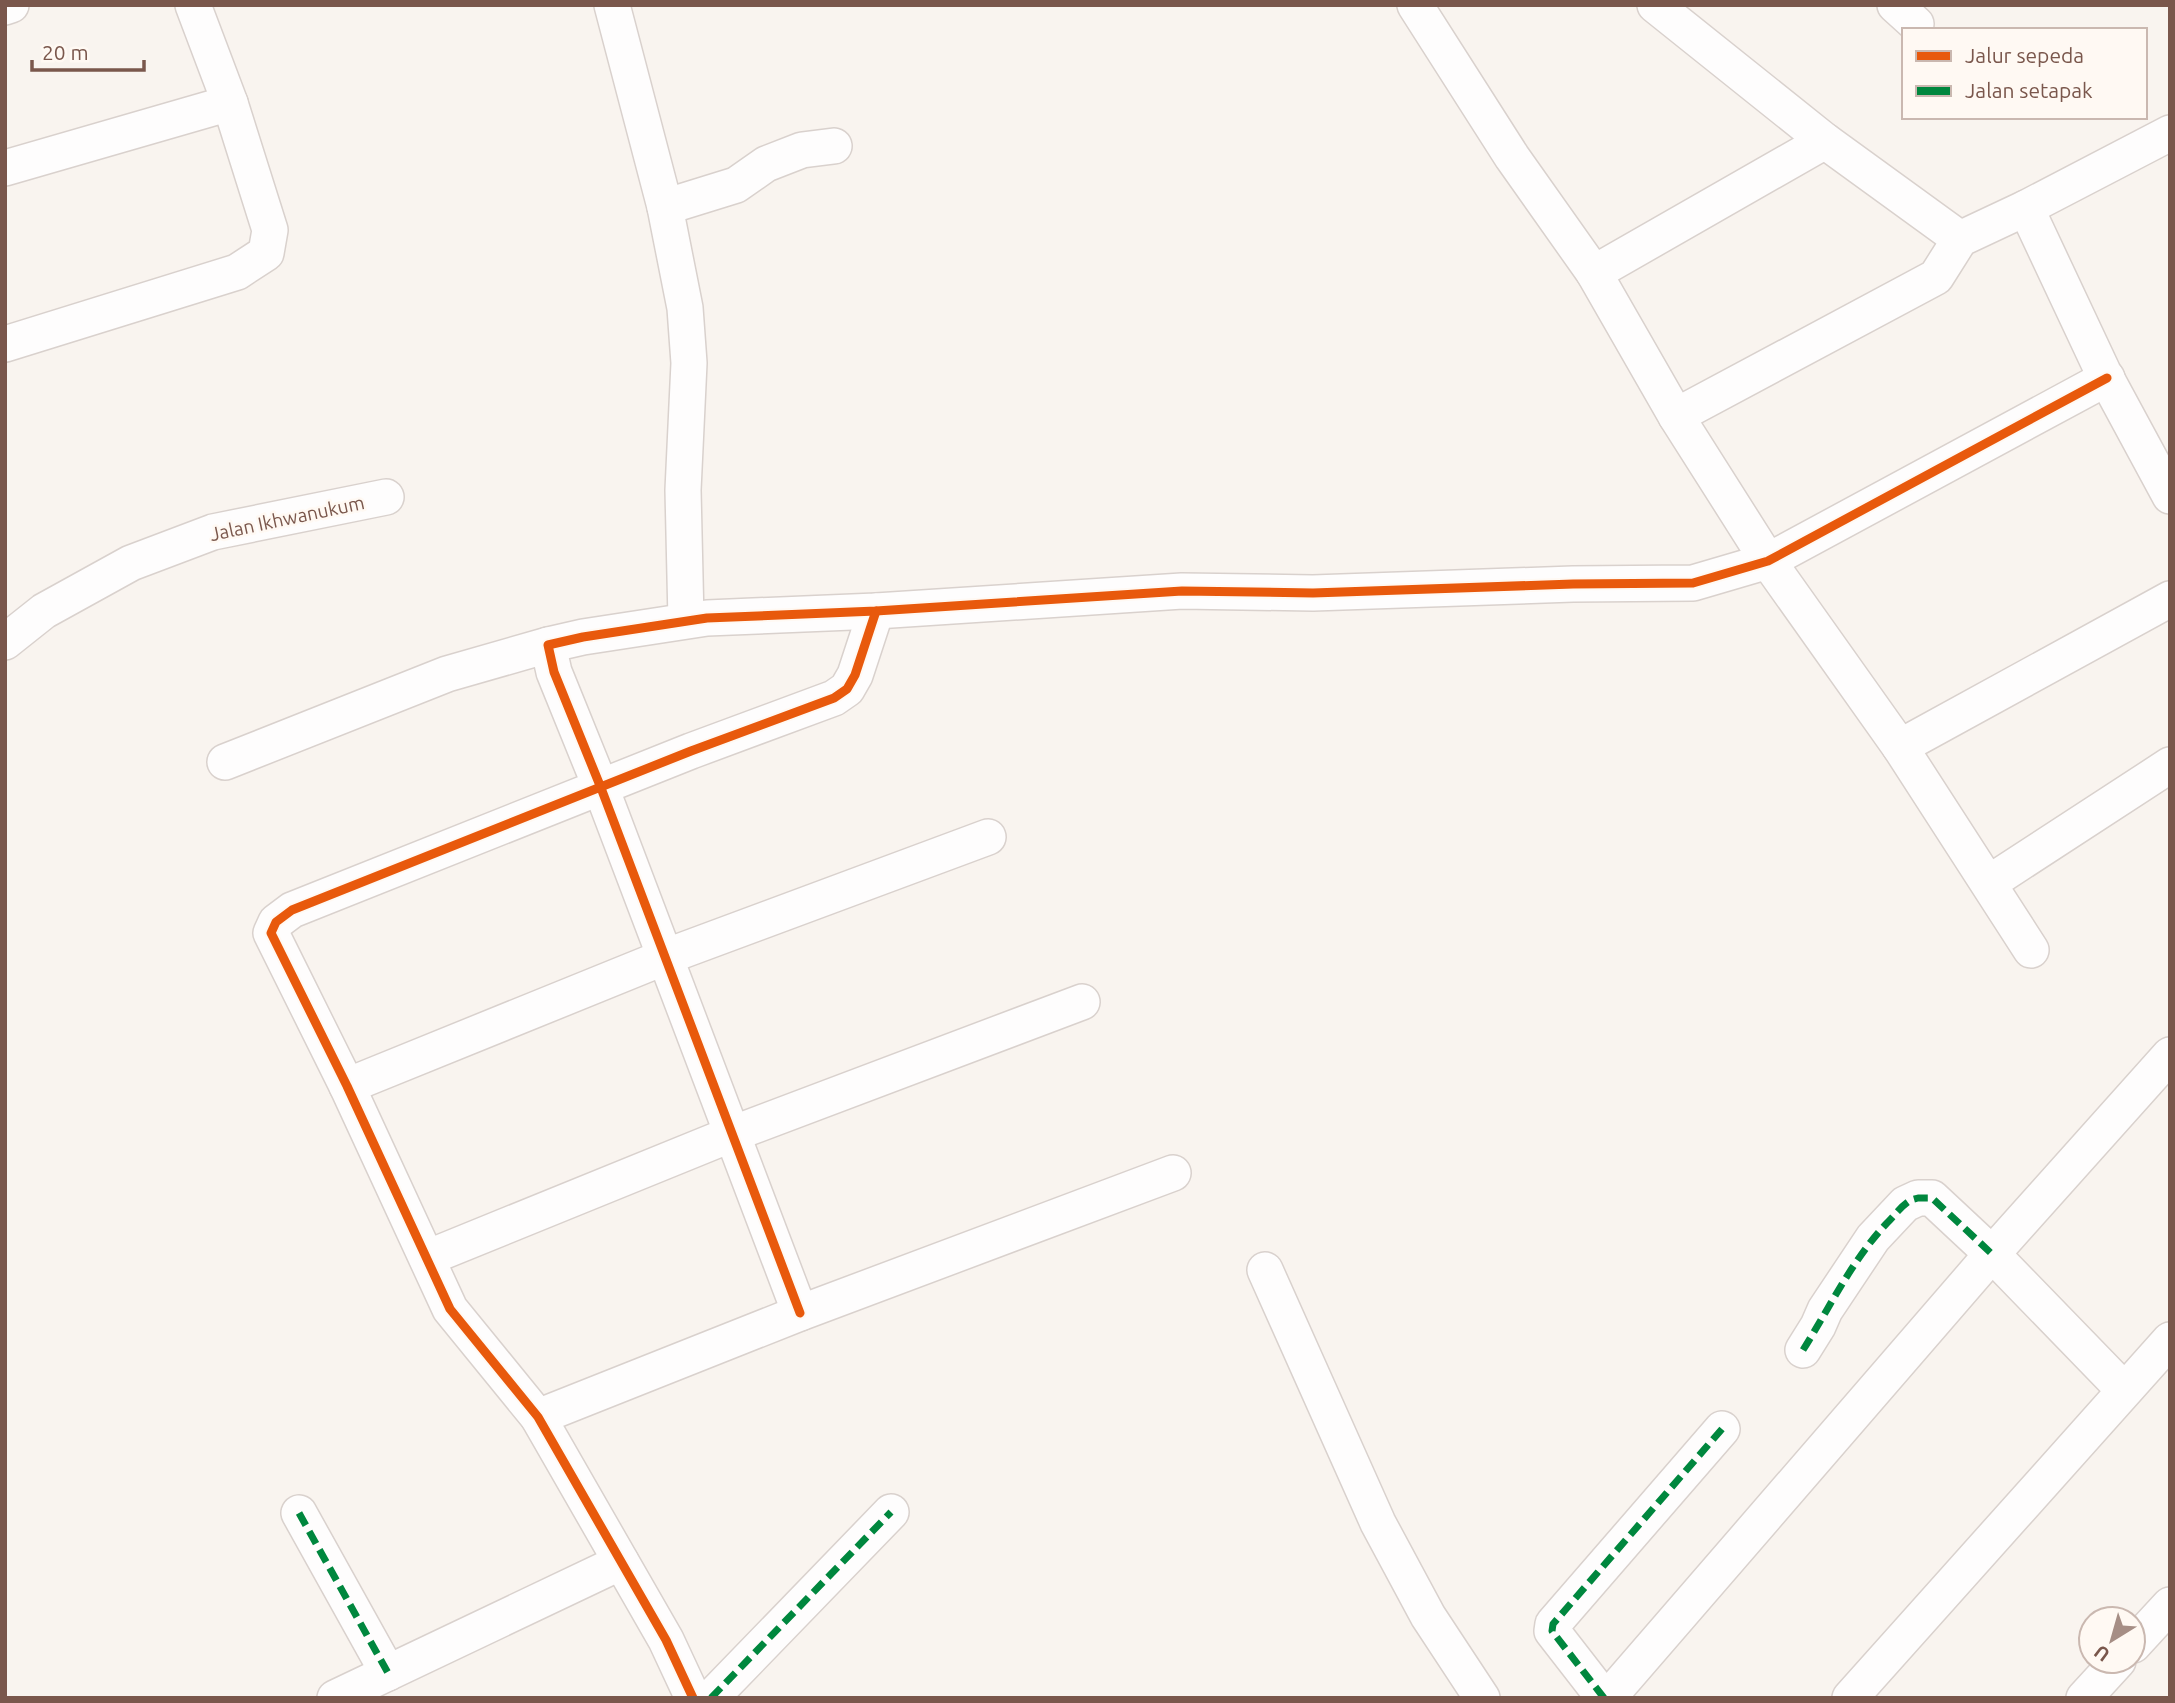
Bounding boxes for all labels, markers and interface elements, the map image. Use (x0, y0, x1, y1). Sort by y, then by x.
scale bar (32, 28, 144, 72)
legend (1902, 28, 2147, 119)
text: 20 m (42, 40, 89, 64)
text: Jalur sepeda (1965, 43, 2084, 67)
text: Jalan setapak (1965, 78, 2093, 102)
street label: Jalan Ikhwanukum (208, 491, 366, 545)
north arrow (2077, 1605, 2147, 1675)
text: U (2090, 1641, 2114, 1666)

